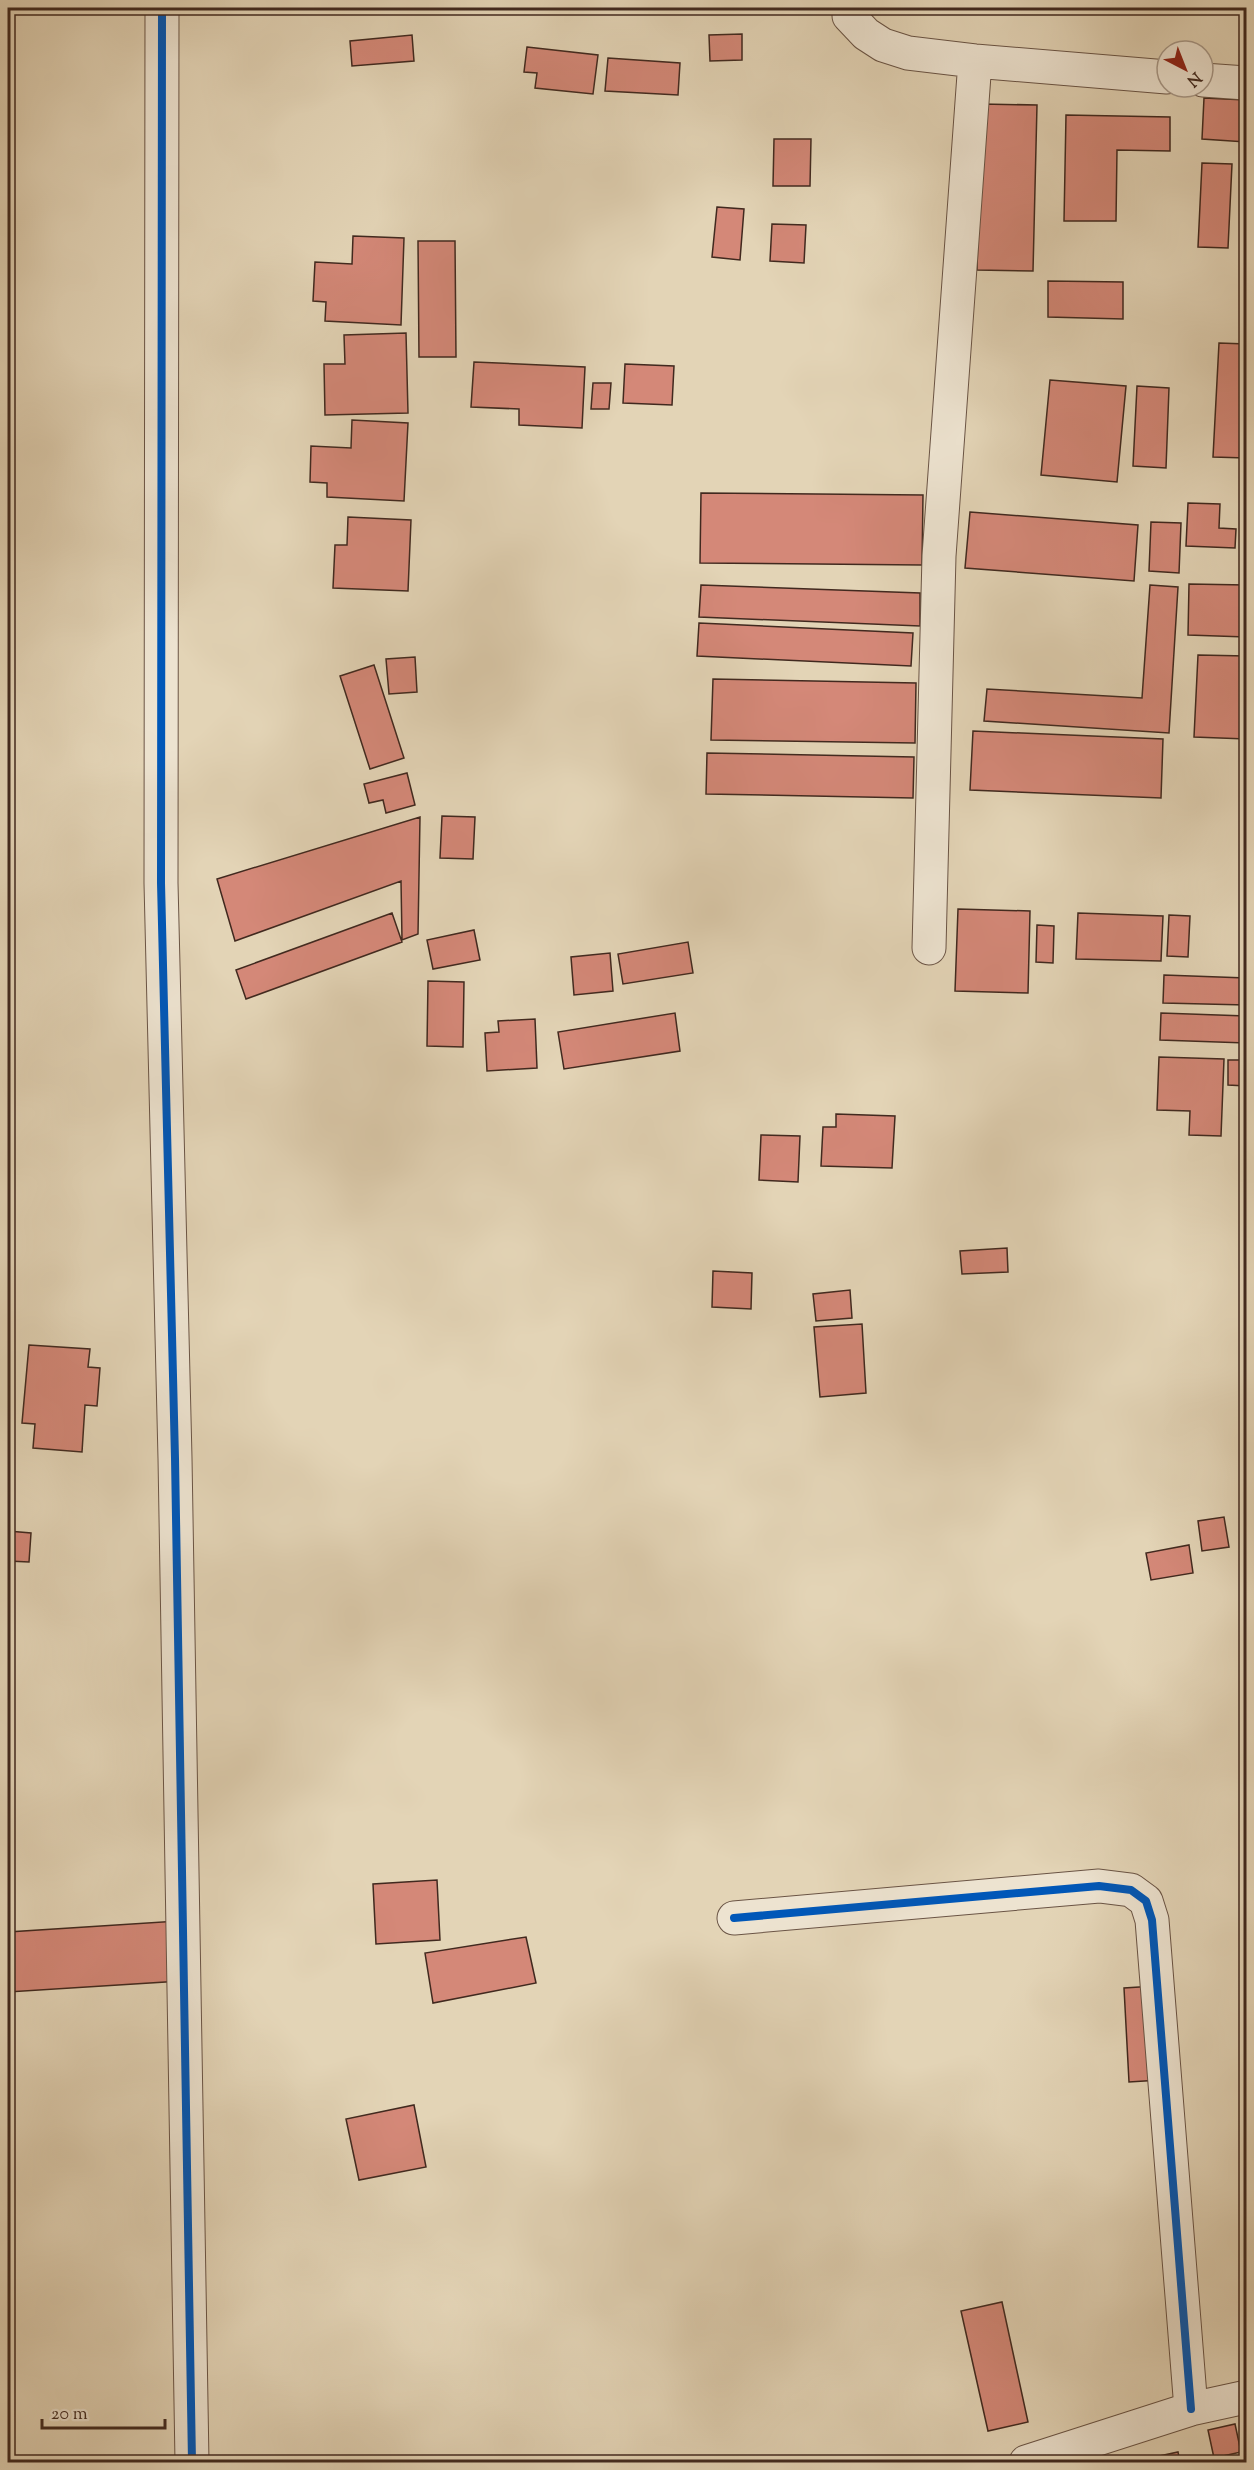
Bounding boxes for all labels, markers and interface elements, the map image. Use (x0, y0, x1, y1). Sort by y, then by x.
north arrow (1155, 39, 1215, 99)
text: N (1181, 65, 1206, 91)
scale bar (42, 2392, 165, 2430)
text: 20 m (51, 2402, 88, 2428)

